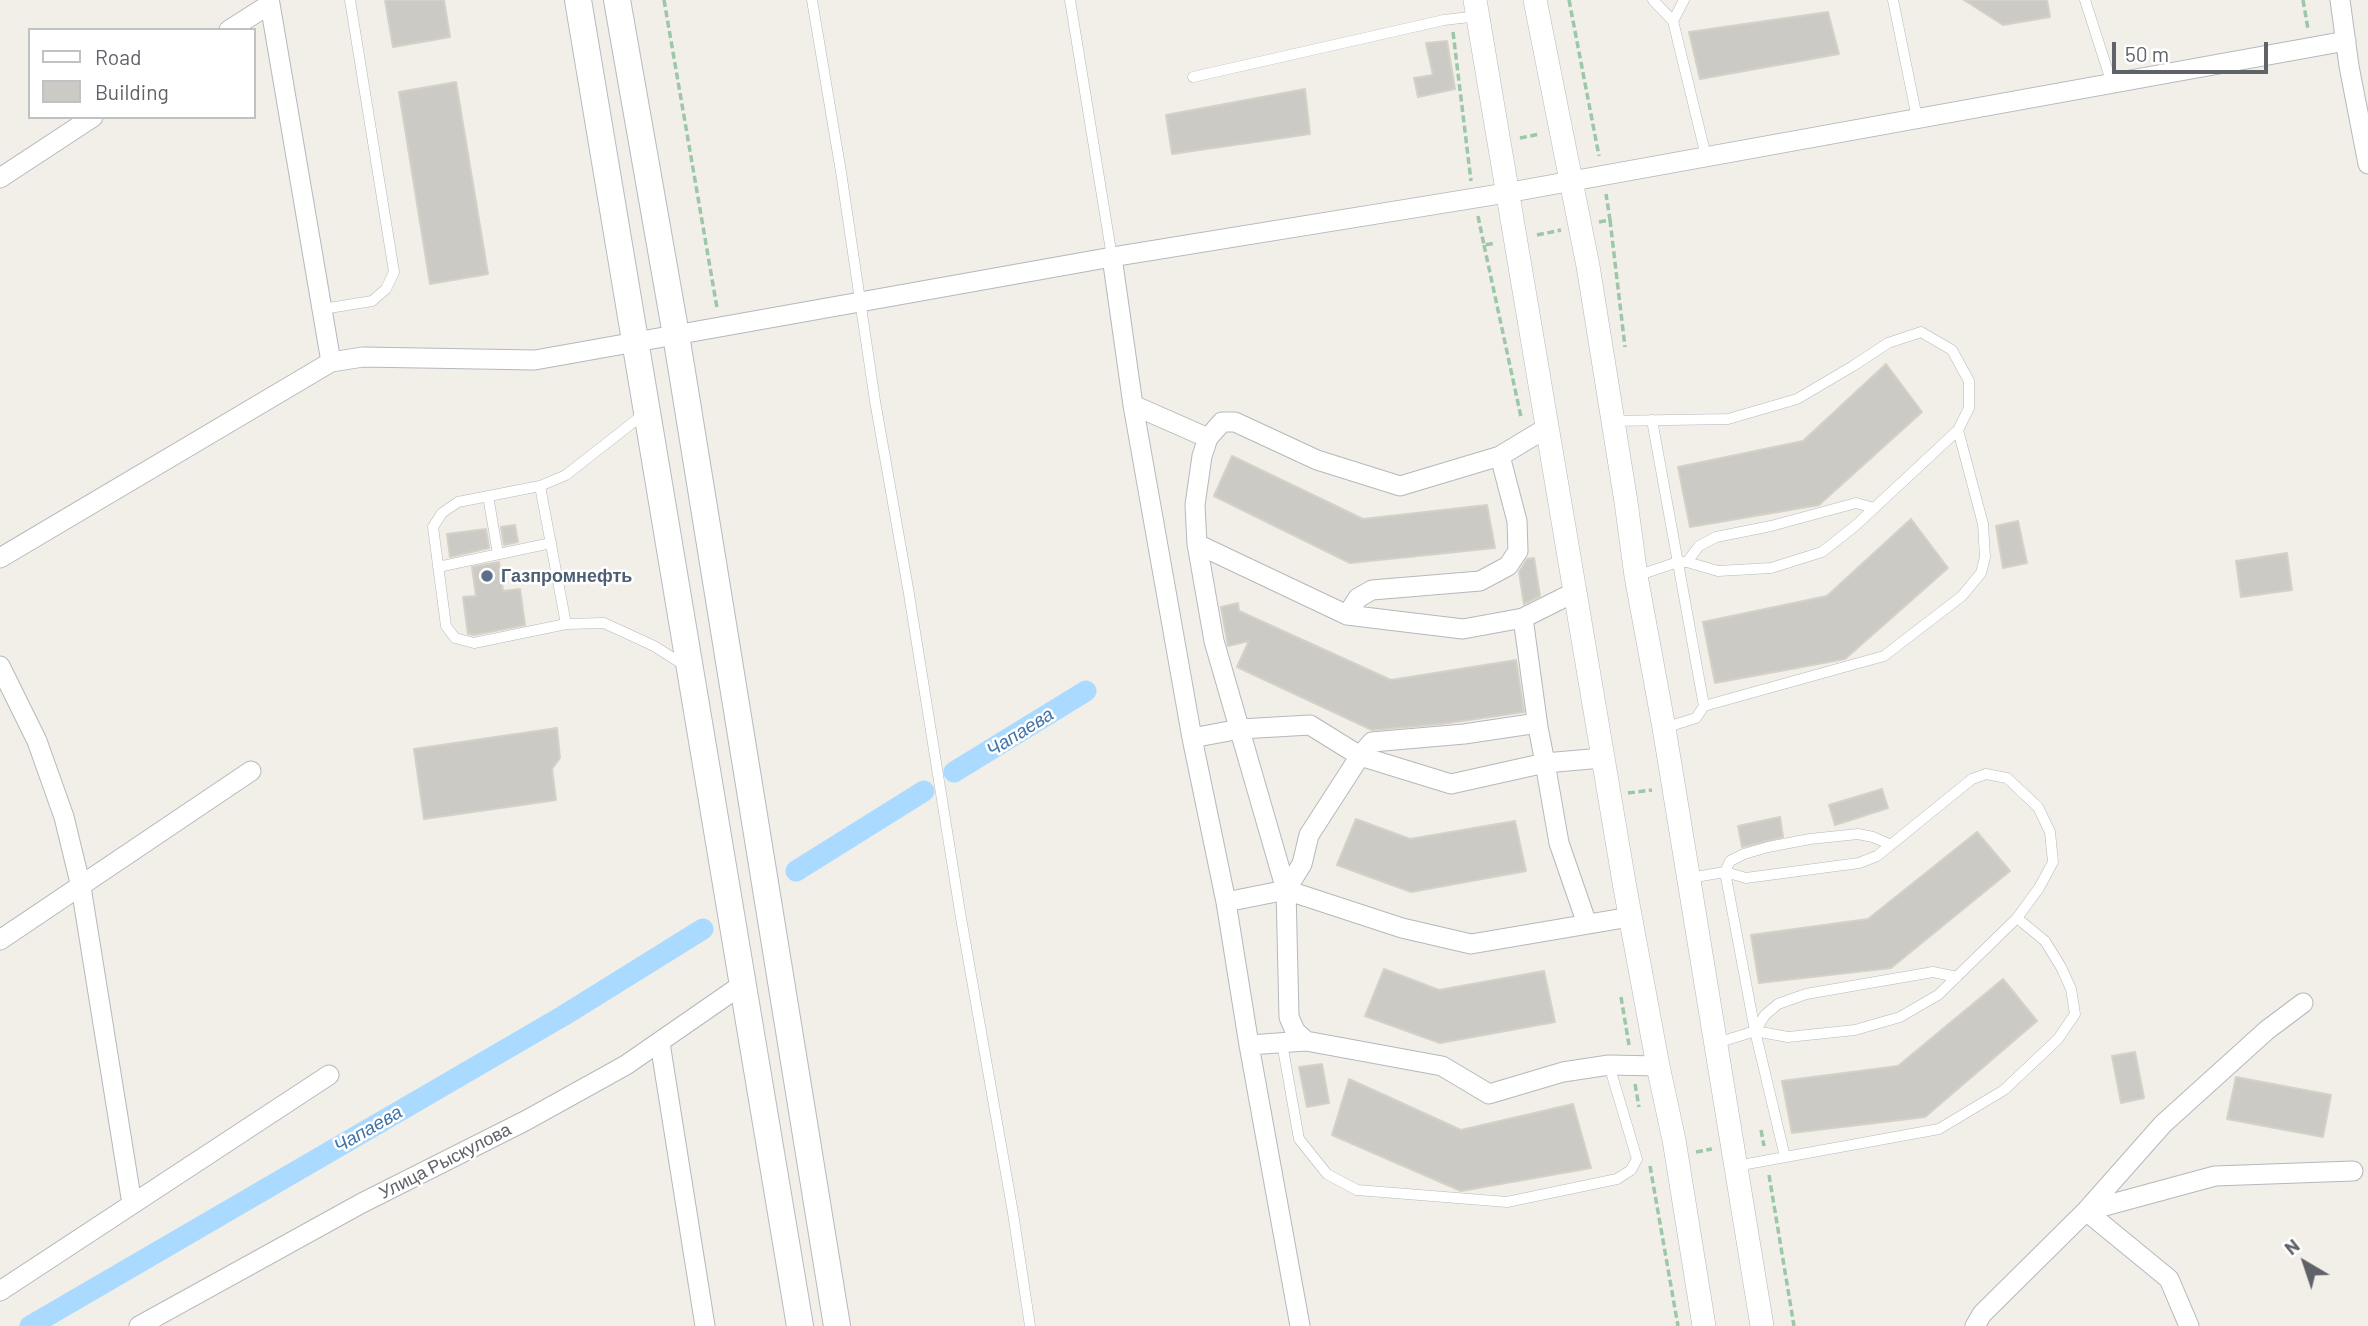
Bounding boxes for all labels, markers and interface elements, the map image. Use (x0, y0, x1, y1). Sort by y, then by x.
legend (28, 28, 256, 119)
scale bar (2116, 28, 2272, 72)
text: 50 m (2125, 41, 2169, 66)
text: Road (95, 44, 141, 69)
text: Building (95, 79, 169, 104)
place label: Газпромнефть (501, 565, 632, 587)
marker: Газпромнефть (479, 568, 495, 584)
water label: Чапаева (982, 703, 1058, 761)
water label: Чапаева (330, 1100, 406, 1158)
street label: Улица Рыскулова (375, 1118, 515, 1204)
north arrow (2270, 1228, 2340, 1298)
text: N (2279, 1233, 2304, 1259)

